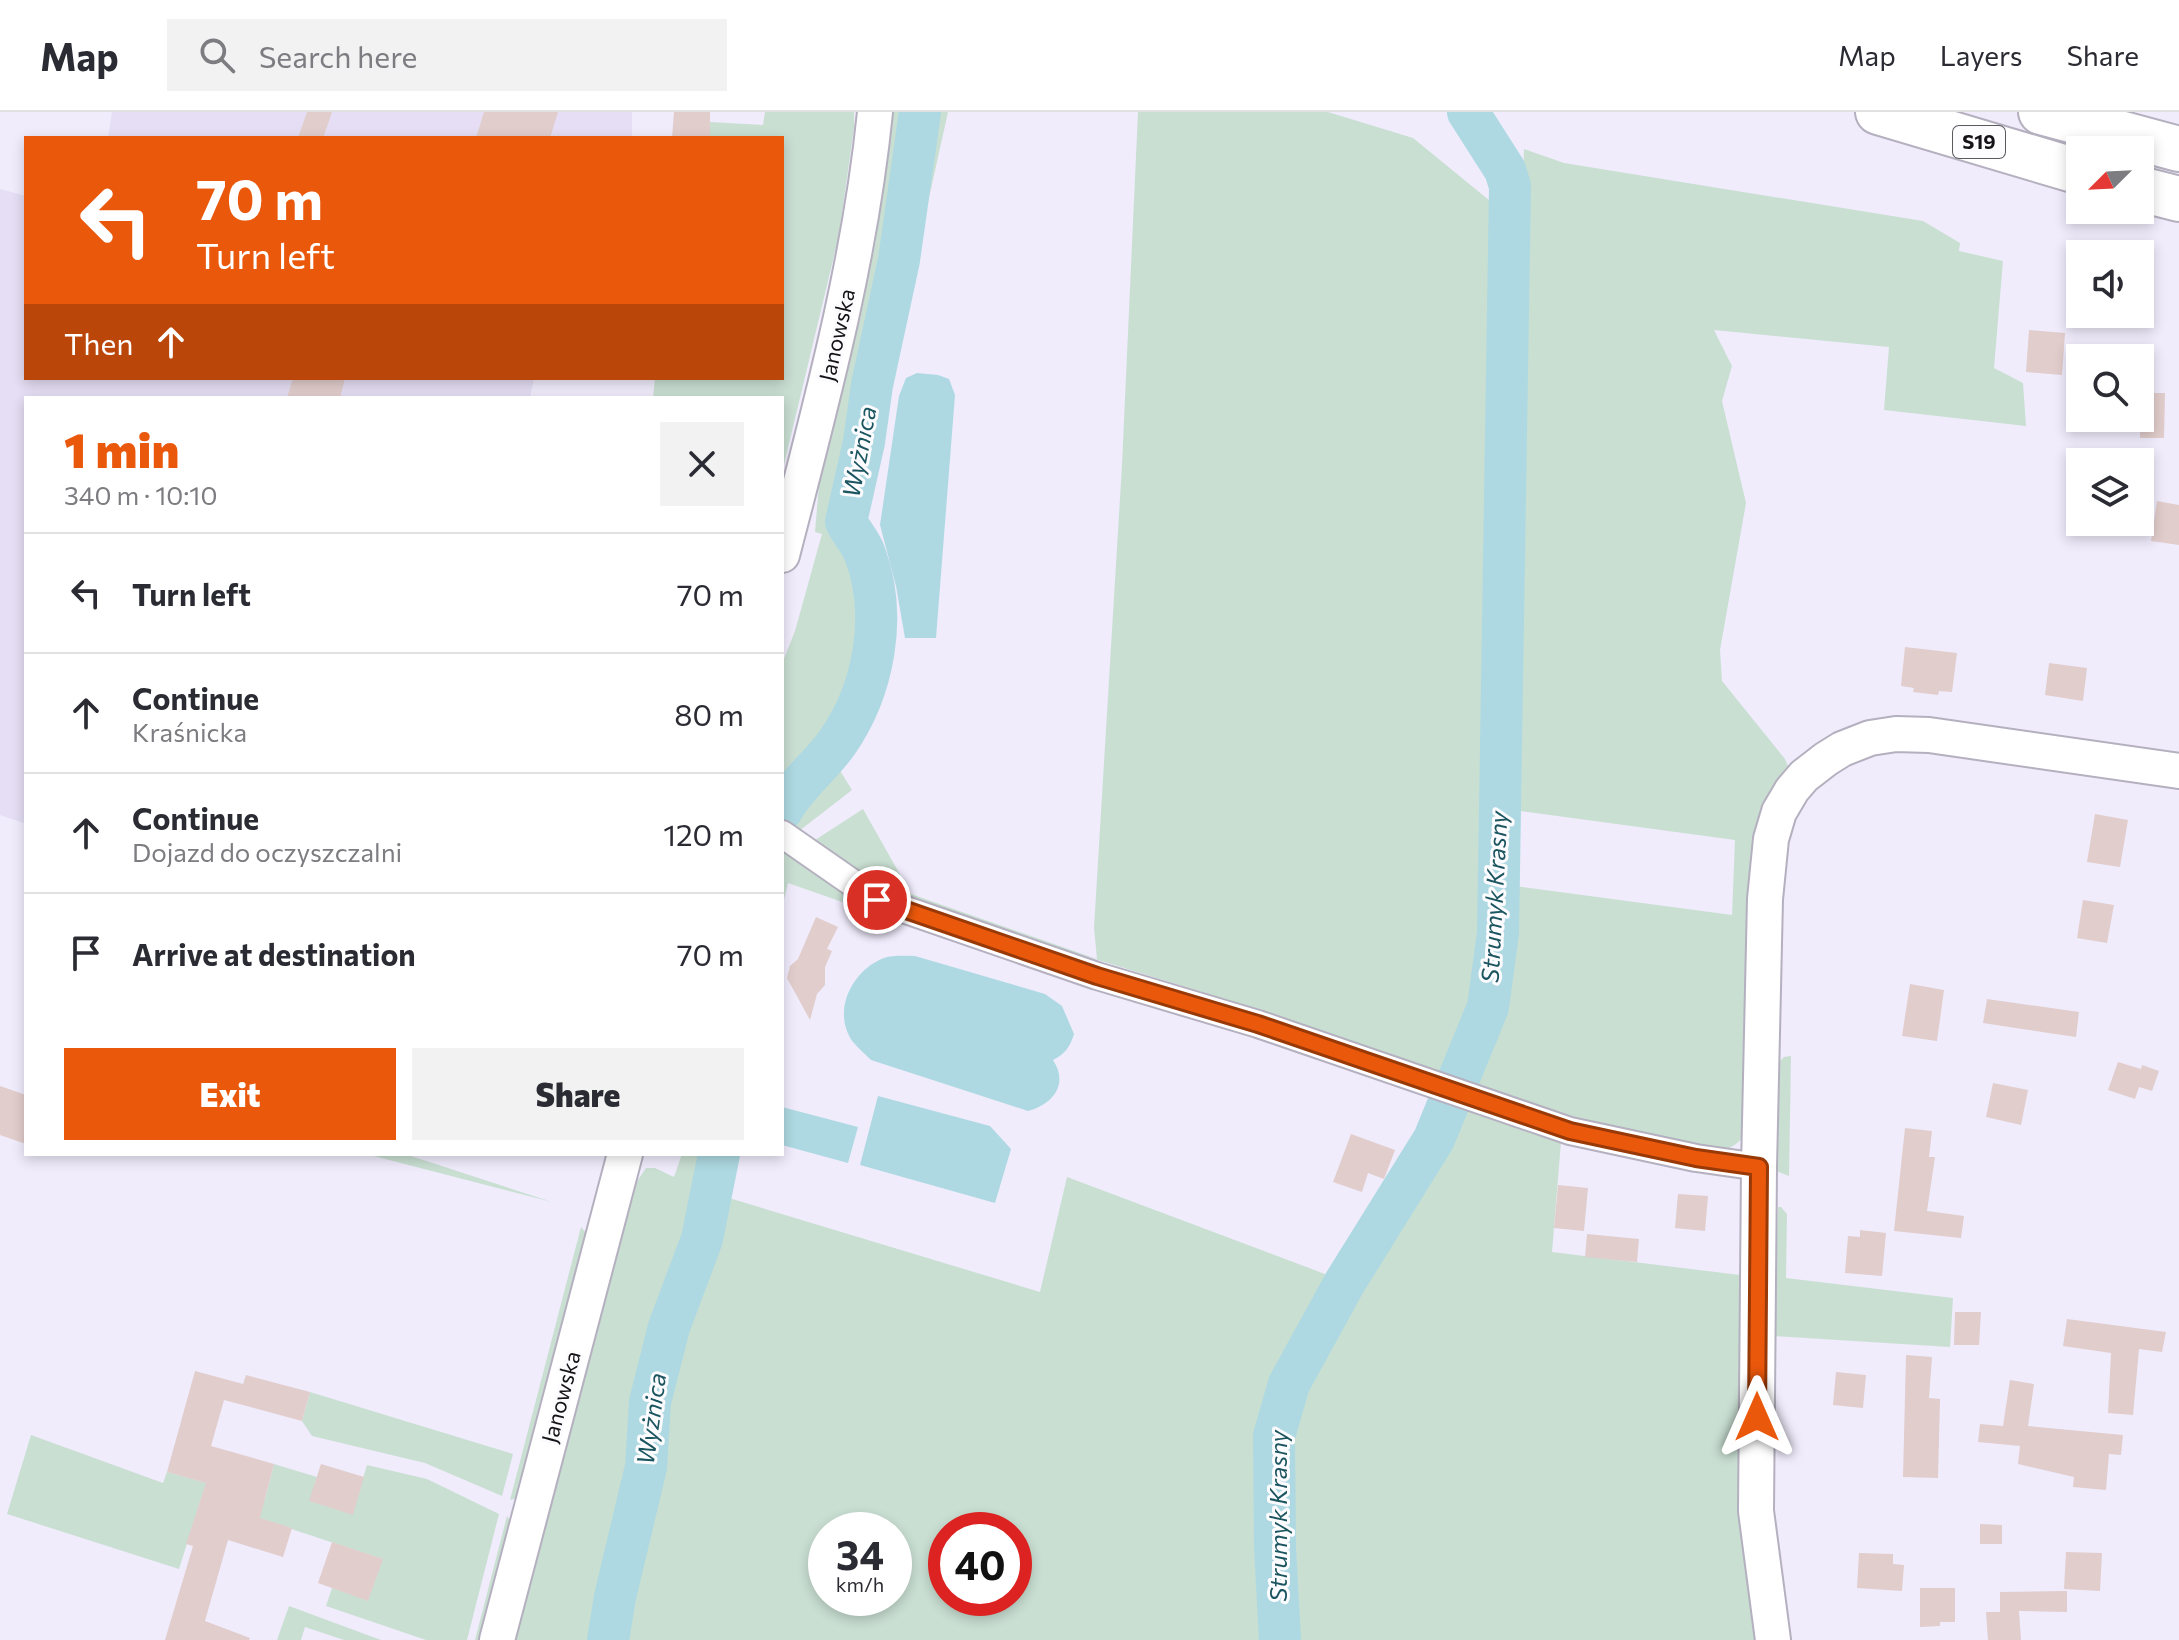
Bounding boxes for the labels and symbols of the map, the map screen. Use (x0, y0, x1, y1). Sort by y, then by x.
road number: S19 (1953, 126, 2005, 158)
north arrow (2066, 136, 2154, 224)
street label: Janowska (813, 286, 860, 384)
water label: Wyżnica (835, 404, 882, 500)
water label: Strumyk Krasny (1475, 809, 1513, 983)
pin (843, 866, 911, 934)
street label: Janowska (535, 1348, 586, 1446)
water label: Wyżnica (630, 1371, 671, 1467)
position arrow (1715, 1375, 1799, 1459)
water label: Strumyk Krasny (1263, 1429, 1292, 1602)
speed limit sign: 40 (928, 1512, 1032, 1616)

